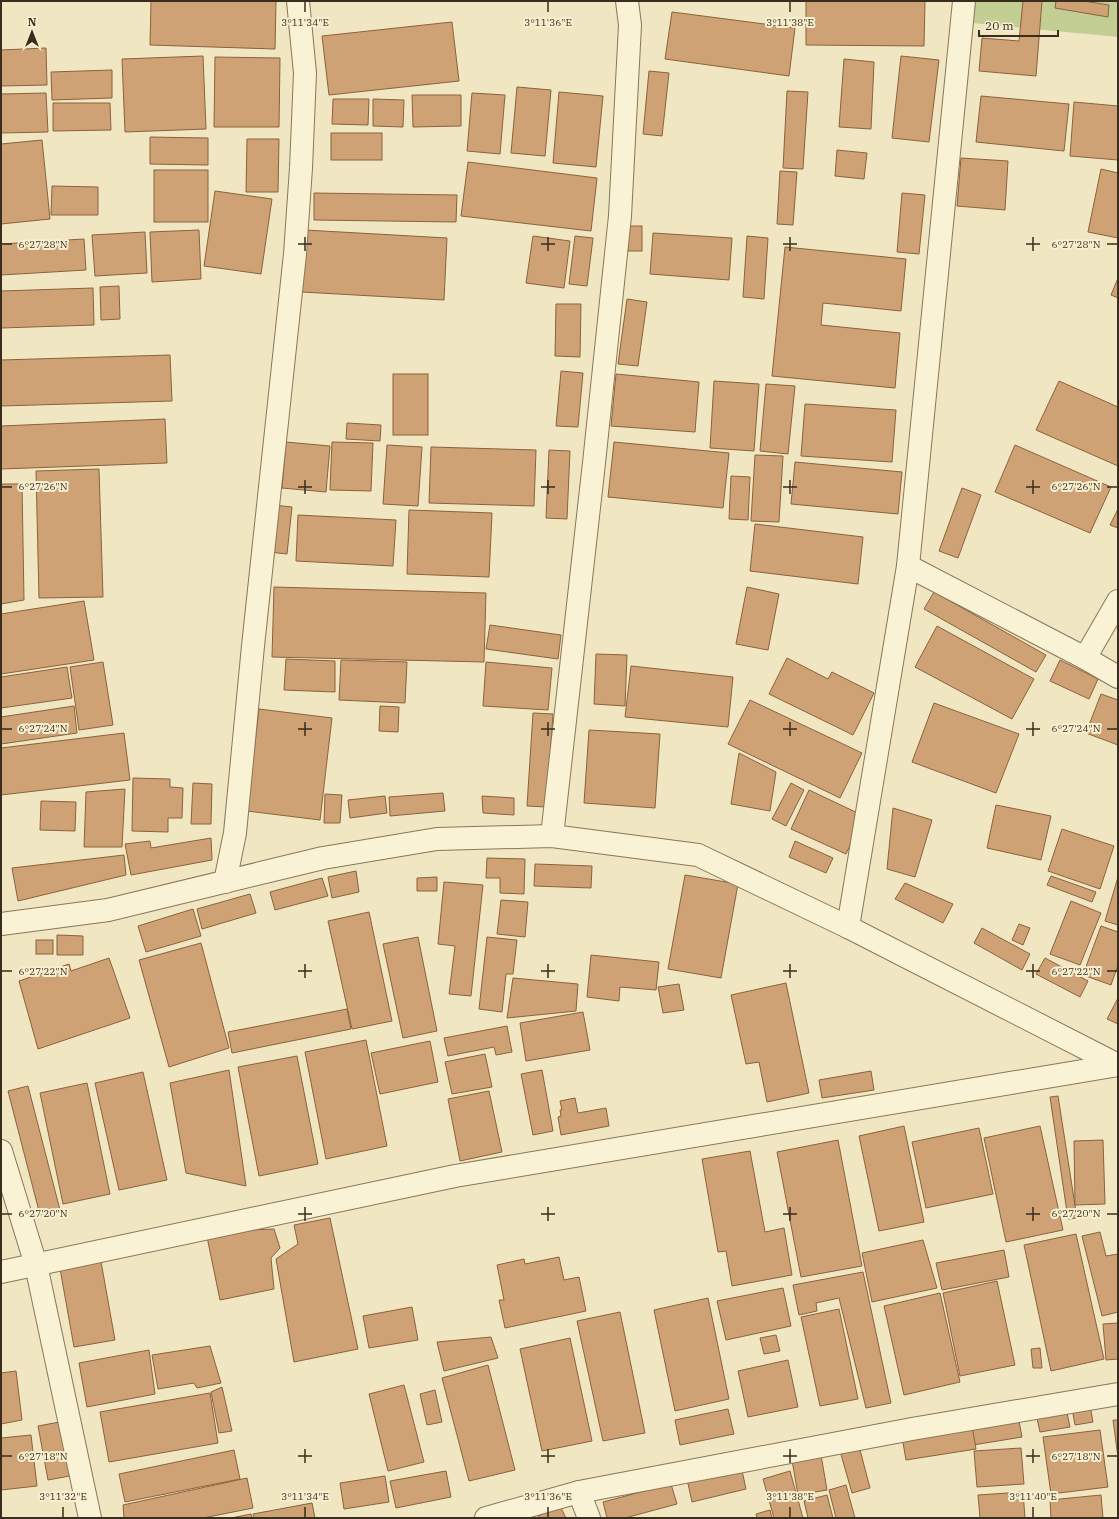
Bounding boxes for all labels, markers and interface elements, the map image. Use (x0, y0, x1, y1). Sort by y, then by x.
north arrow (12, 12, 52, 52)
scale bar (979, 12, 1058, 38)
text: N (28, 15, 37, 29)
text: 3°11'34"E (281, 16, 329, 29)
text: 3°11'36"E (524, 16, 572, 29)
text: 3°11'38"E (766, 16, 814, 29)
text: 20 m (985, 18, 1014, 33)
text: 6°27'28"N (19, 238, 68, 251)
text: 6°27'28"N (1052, 238, 1101, 251)
text: 6°27'26"N (19, 480, 68, 493)
text: 6°27'26"N (1052, 480, 1101, 493)
text: 6°27'24"N (19, 722, 68, 735)
text: 6°27'24"N (1052, 722, 1101, 735)
text: 6°27'22"N (19, 965, 68, 978)
text: 6°27'22"N (1052, 965, 1101, 978)
text: 6°27'20"N (19, 1207, 68, 1220)
text: 6°27'20"N (1052, 1207, 1101, 1220)
text: 6°27'18"N (19, 1450, 68, 1463)
text: 6°27'18"N (1052, 1450, 1101, 1463)
text: 3°11'32"E (39, 1490, 87, 1503)
text: 3°11'34"E (281, 1490, 329, 1503)
text: 3°11'36"E (524, 1490, 572, 1503)
text: 3°11'38"E (766, 1490, 814, 1503)
text: 3°11'40"E (1009, 1490, 1057, 1503)

